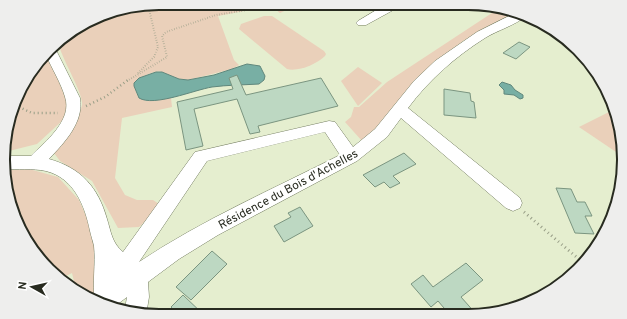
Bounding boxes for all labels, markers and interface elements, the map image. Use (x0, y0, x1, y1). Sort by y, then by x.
street label: Résidence du Bois d'Achelles (216, 146, 361, 234)
north arrow (12, 267, 52, 307)
text: N (16, 281, 31, 291)

